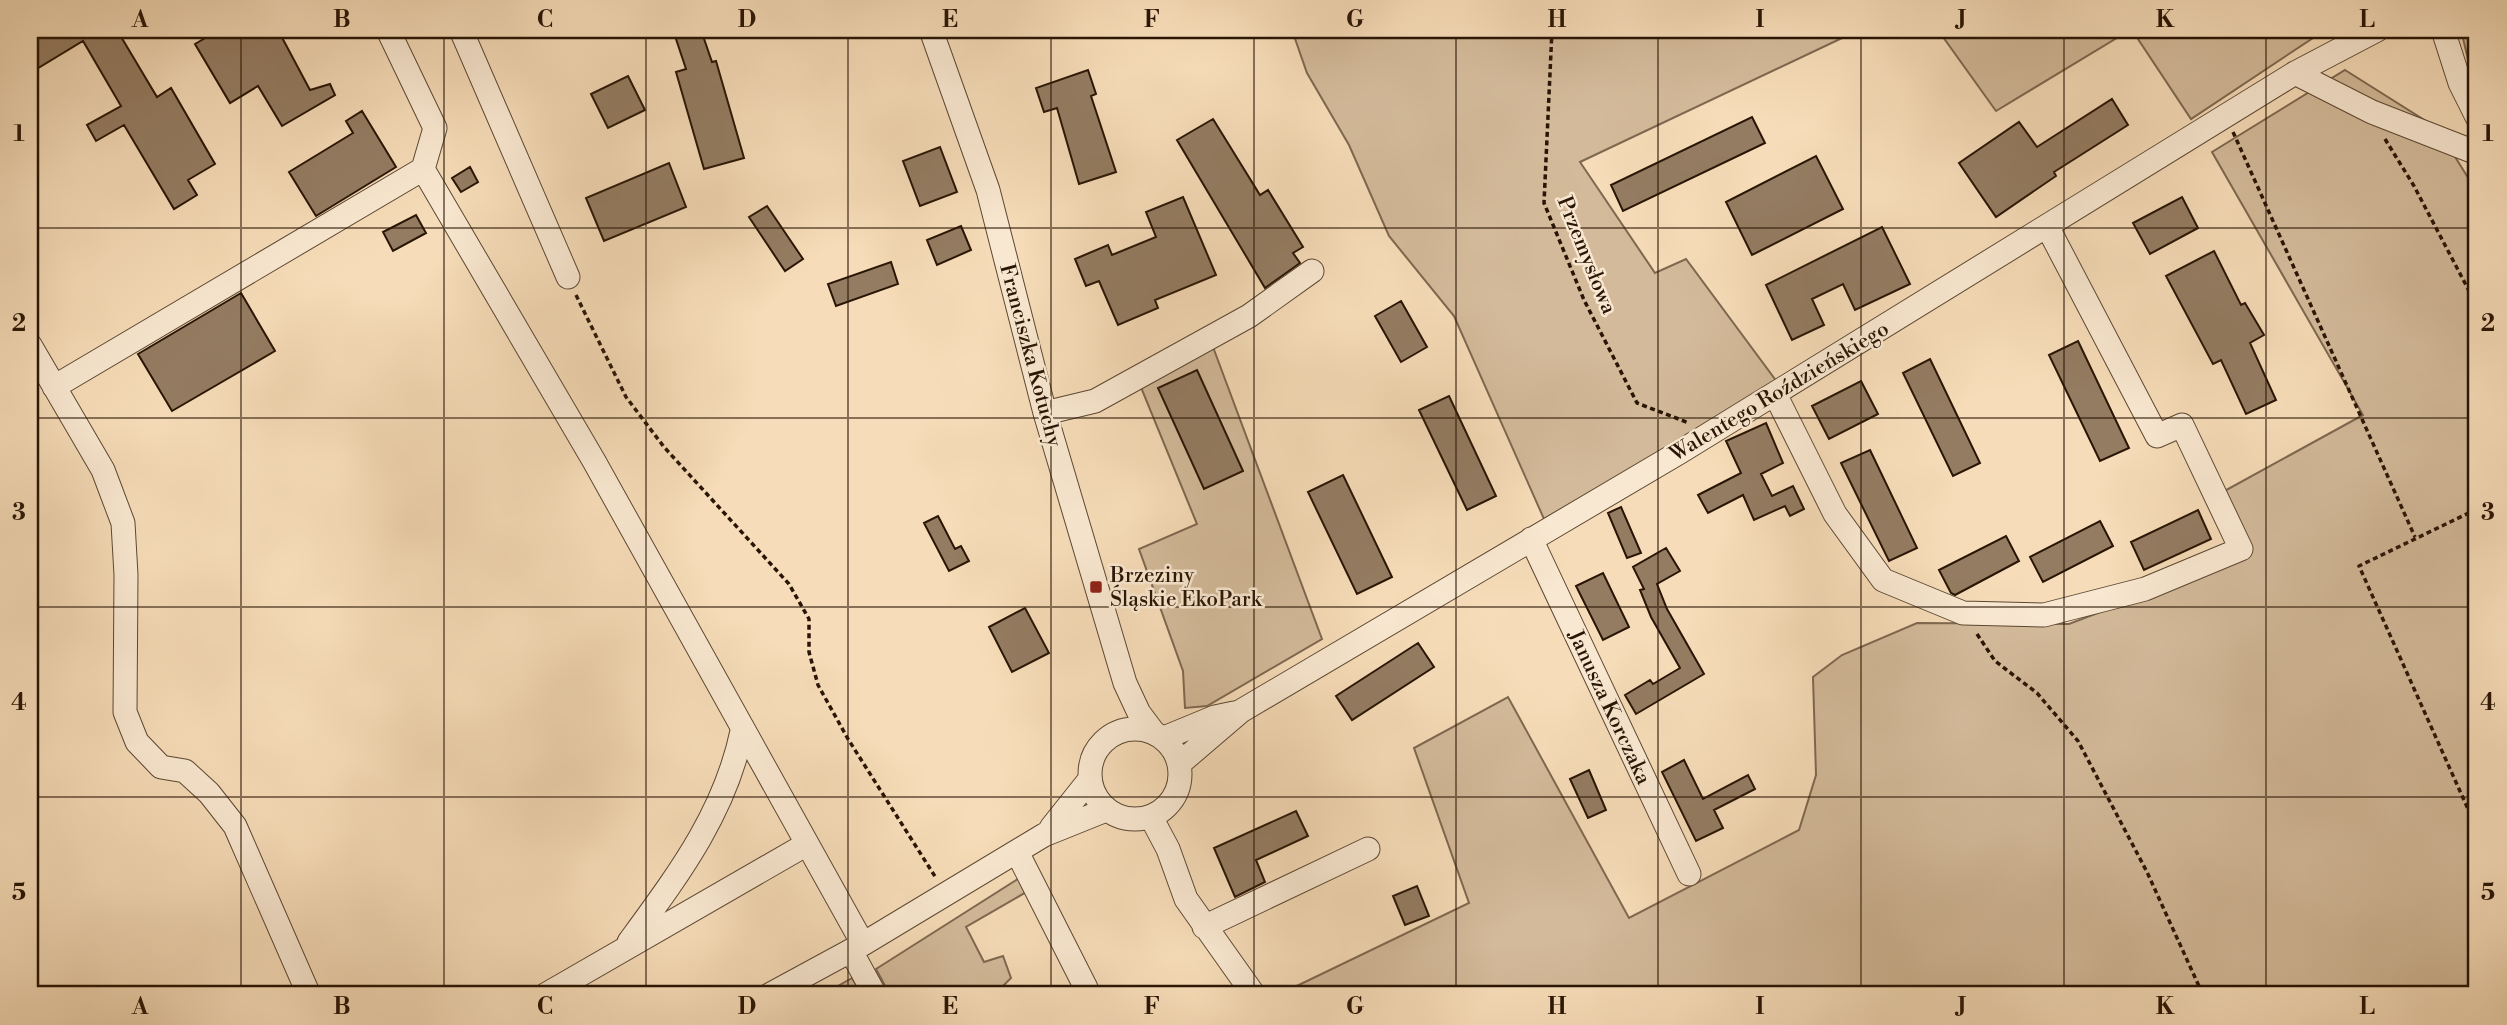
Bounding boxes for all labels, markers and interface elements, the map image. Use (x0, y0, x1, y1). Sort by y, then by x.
text: A (131, 6, 149, 34)
text: B (333, 6, 351, 34)
text: C (537, 6, 553, 34)
text: D (738, 6, 756, 34)
text: E (942, 6, 958, 34)
text: F (1144, 6, 1160, 34)
text: G (1346, 6, 1364, 34)
text: H (1548, 6, 1567, 34)
text: I (1756, 6, 1765, 34)
text: J (1955, 6, 1967, 34)
text: K (2156, 6, 2175, 34)
text: L (2359, 6, 2375, 34)
text: 1 (13, 120, 25, 148)
text: 1 (2482, 120, 2494, 148)
street label: Przemysłowa (1551, 193, 1622, 318)
street label: Franciszka Kotuchy (993, 261, 1067, 450)
text: 2 (12, 310, 26, 338)
text: 2 (2481, 310, 2495, 338)
street label: Walentego Roździeńskiego (1664, 316, 1894, 468)
text: 3 (12, 499, 26, 527)
text: 3 (2481, 499, 2495, 527)
place label: Brzeziny Śląskie EkoPark (1109, 563, 1263, 613)
marker: Brzeziny Śląskie EkoPark (1088, 579, 1104, 595)
street label: Janusza Korczaka (1561, 625, 1656, 789)
text: 4 (11, 689, 27, 717)
text: 4 (2480, 689, 2496, 717)
text: 5 (12, 879, 26, 907)
text: 5 (2481, 879, 2495, 907)
text: A (131, 993, 149, 1021)
text: B (333, 993, 351, 1021)
text: C (537, 993, 553, 1021)
text: D (738, 993, 756, 1021)
text: E (942, 993, 958, 1021)
text: F (1144, 993, 1160, 1021)
text: G (1346, 993, 1364, 1021)
text: H (1548, 993, 1567, 1021)
text: I (1756, 993, 1765, 1021)
text: J (1955, 993, 1967, 1021)
text: K (2156, 993, 2175, 1021)
text: L (2359, 993, 2375, 1021)

